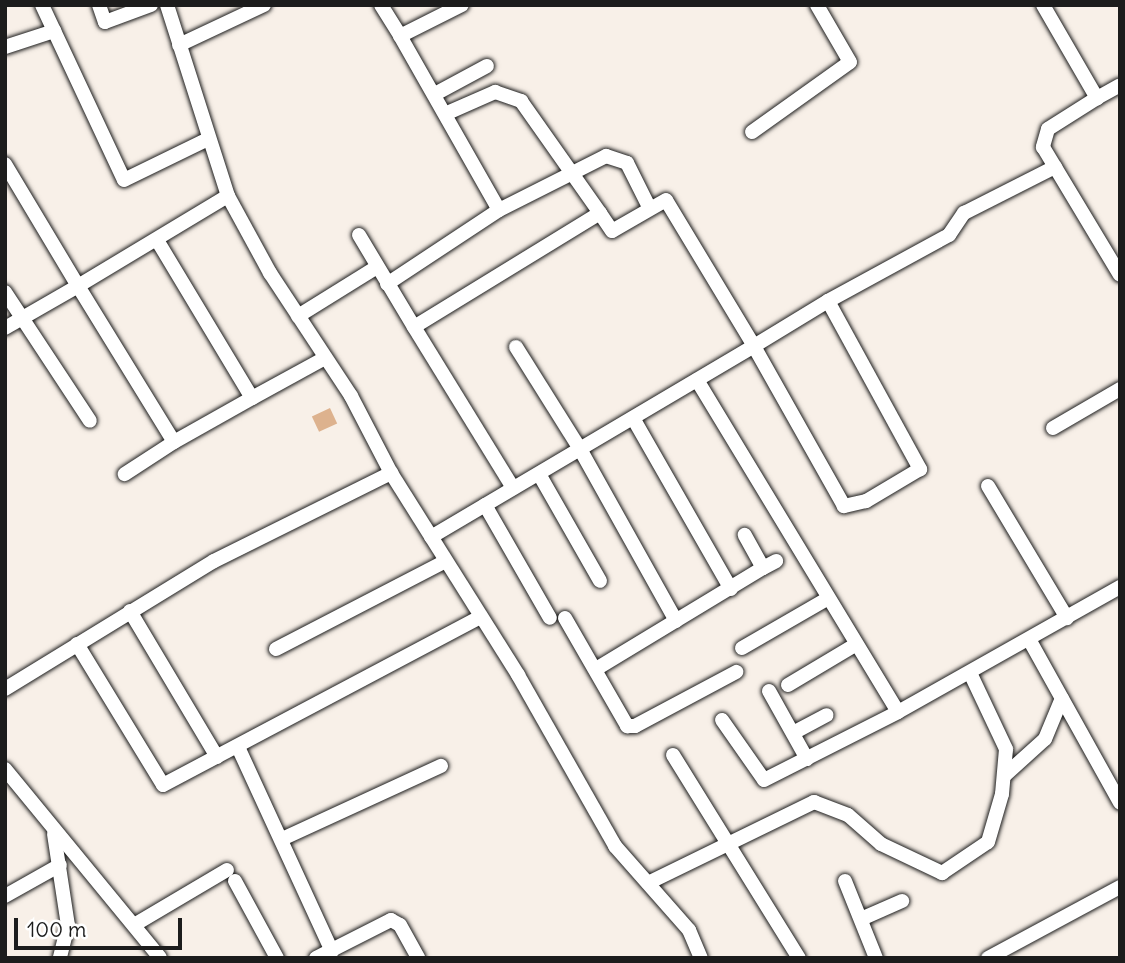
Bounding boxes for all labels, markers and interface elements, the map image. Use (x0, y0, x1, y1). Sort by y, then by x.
scale bar (18, 904, 186, 948)
text: 100 m (27, 916, 86, 943)

